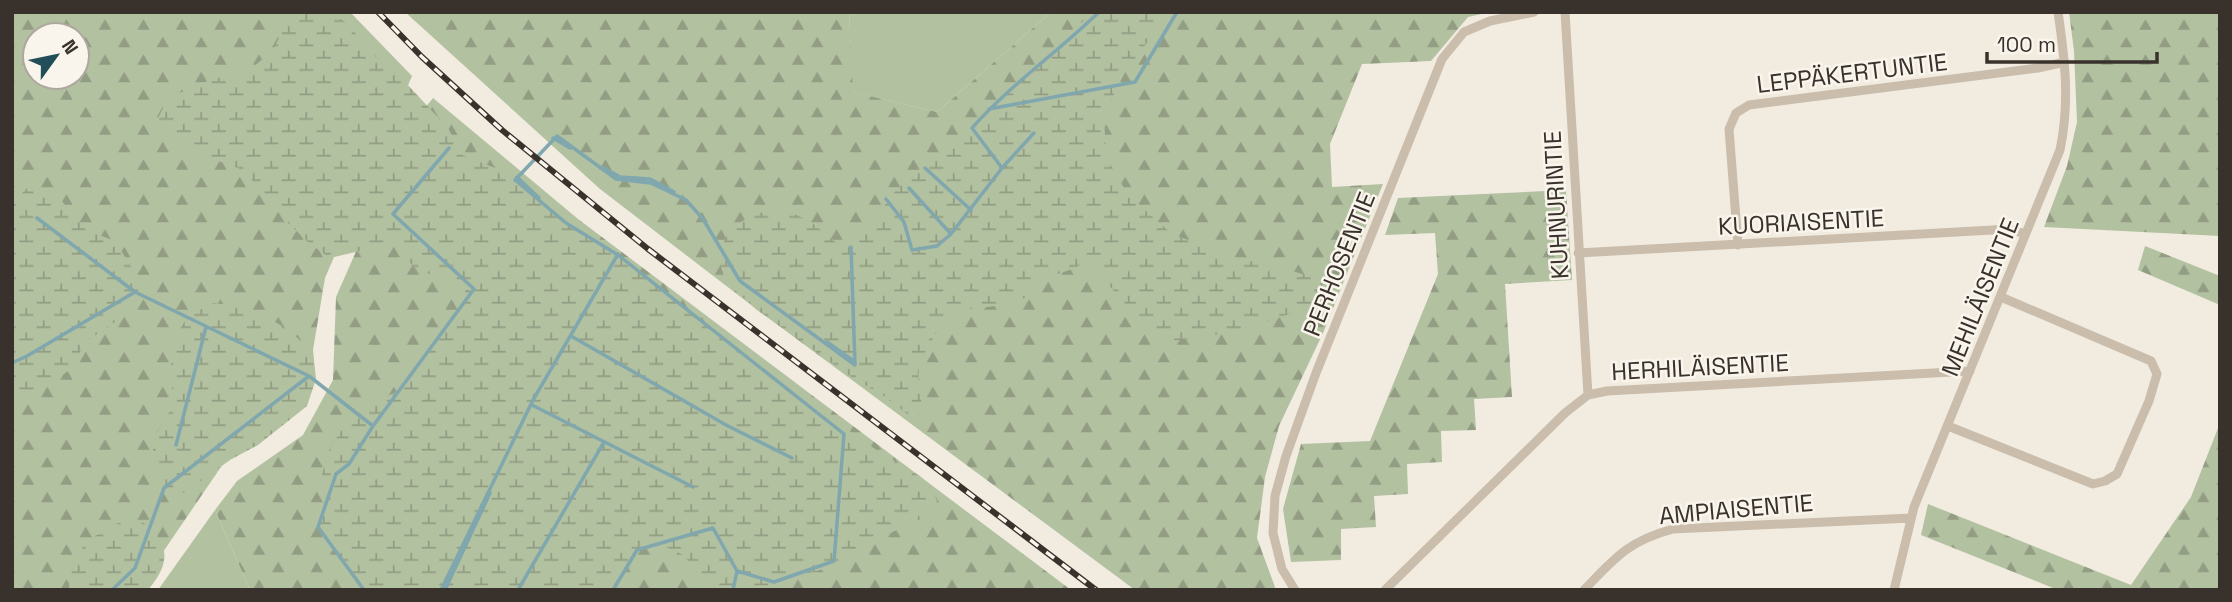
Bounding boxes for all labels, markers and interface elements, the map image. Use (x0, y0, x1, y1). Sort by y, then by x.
north arrow (21, 21, 91, 91)
scale bar (1987, 21, 2157, 65)
text: 100 m (1997, 31, 2056, 58)
text: N (56, 35, 84, 59)
street label: LEPPÄKERTUNTIE (1755, 46, 1949, 100)
street label: KUHNURINTIE (1537, 130, 1575, 280)
street label: PERHOSENTIE (1296, 187, 1382, 341)
street label: KUORIAISENTIE (1717, 202, 1885, 242)
street label: MEHILÄISENTIE (1934, 213, 2026, 381)
street label: HERHILÄISENTIE (1610, 347, 1790, 387)
street label: AMPIAISENTIE (1658, 487, 1814, 531)

